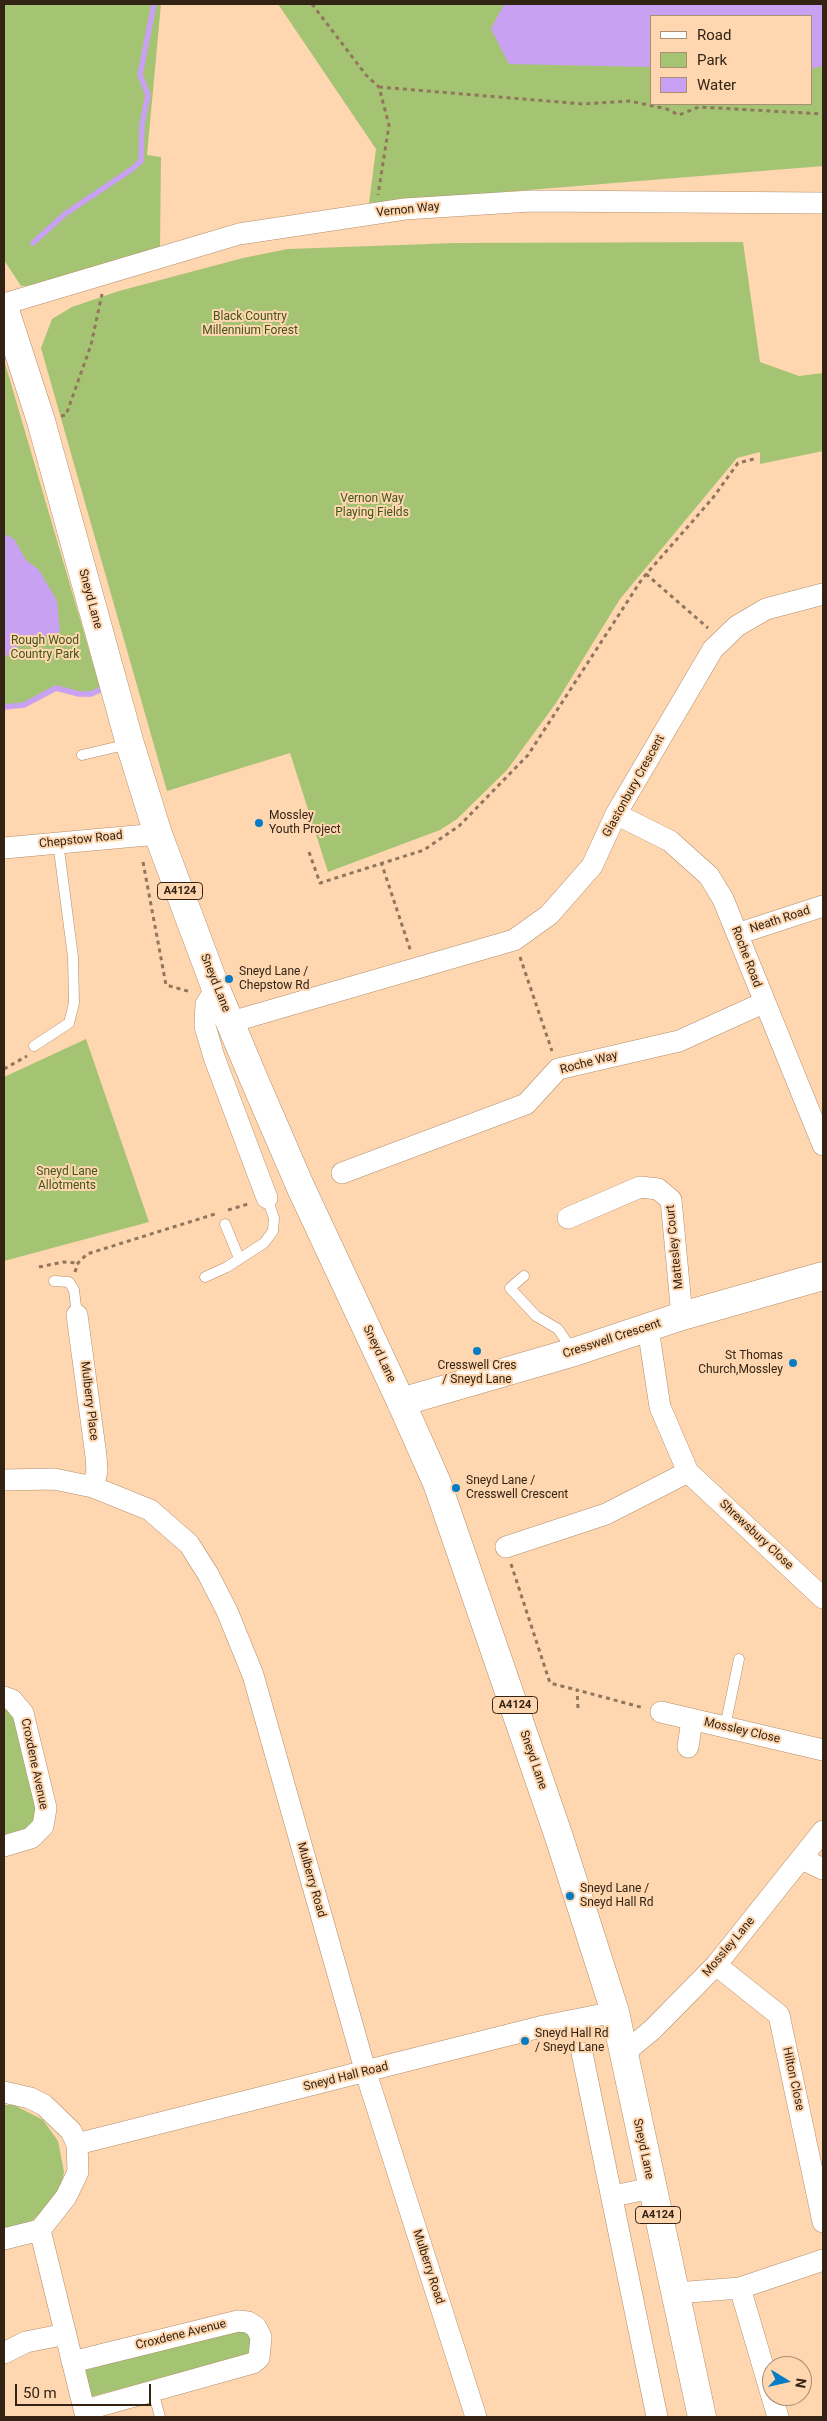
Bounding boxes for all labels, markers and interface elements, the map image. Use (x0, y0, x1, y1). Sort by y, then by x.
legend (650, 15, 812, 105)
text: Road (697, 26, 731, 44)
text: Park (697, 51, 727, 69)
text: Water (697, 76, 736, 94)
street label: Vernon Way (376, 200, 440, 220)
park label: Black Country Millennium Forest (202, 310, 298, 338)
park label: Vernon Way Playing Fields (335, 492, 409, 520)
street label: Sneyd Lane (75, 567, 105, 631)
park label: Rough Wood Country Park (11, 634, 79, 662)
street label: Glastonbury Crescent (600, 732, 668, 840)
place label: Mossley Youth Project (269, 809, 341, 837)
marker: Mossley Youth Project (253, 817, 265, 829)
street label: Chepstow Road (39, 828, 123, 852)
road number: A4124 (158, 882, 202, 899)
street label: Neath Road (748, 903, 812, 937)
street label: Roche Road (728, 925, 764, 989)
street label: Sneyd Lane (197, 952, 233, 1014)
place label: Sneyd Lane / Chepstow Rd (239, 965, 310, 993)
marker: Sneyd Lane / Chepstow Rd (223, 973, 235, 985)
street label: Roche Way (559, 1048, 619, 1078)
park label: Sneyd Lane Allotments (36, 1165, 98, 1193)
street label: Mattesley Court (663, 1204, 687, 1290)
street label: Cresswell Crescent (561, 1316, 663, 1362)
street label: Sneyd Lane (360, 1323, 398, 1385)
marker: Cresswell Cres / Sneyd Lane (471, 1345, 483, 1357)
place label: St Thomas Church,Mossley (698, 1349, 783, 1377)
marker: St Thomas Church,Mossley (787, 1357, 799, 1369)
place label: Cresswell Cres / Sneyd Lane (437, 1359, 517, 1387)
street label: Mulberry Place (77, 1361, 101, 1441)
place label: Sneyd Lane / Cresswell Crescent (466, 1474, 568, 1502)
marker: Sneyd Lane / Cresswell Crescent (450, 1482, 462, 1494)
street label: Shrewsbury Close (716, 1497, 796, 1573)
road number: A4124 (492, 1696, 538, 1714)
street label: Mossley Close (703, 1715, 781, 1747)
street label: Croxdene Avenue (17, 1717, 51, 1811)
street label: Sneyd Lane (516, 1729, 550, 1791)
street label: Mulberry Road (293, 1841, 329, 1919)
place label: Sneyd Lane / Sneyd Hall Rd (580, 1882, 653, 1910)
marker: Sneyd Lane / Sneyd Hall Rd (564, 1890, 576, 1902)
street label: Mossley Lane (700, 1914, 758, 1980)
place label: Sneyd Hall Rd / Sneyd Lane (535, 2027, 608, 2055)
marker: Sneyd Hall Rd / Sneyd Lane (519, 2035, 531, 2047)
street label: Hilton Close (779, 2046, 807, 2112)
street label: Sneyd Hall Road (302, 2060, 390, 2094)
street label: Sneyd Lane (630, 2117, 656, 2181)
road number: A4124 (636, 2206, 680, 2224)
street label: Mulberry Road (409, 2228, 447, 2306)
street label: Croxdene Avenue (134, 2317, 228, 2353)
north arrow (762, 2356, 812, 2406)
scale bar (18, 2374, 154, 2406)
text: N (792, 2377, 810, 2389)
text: 50 m (23, 2384, 57, 2402)

